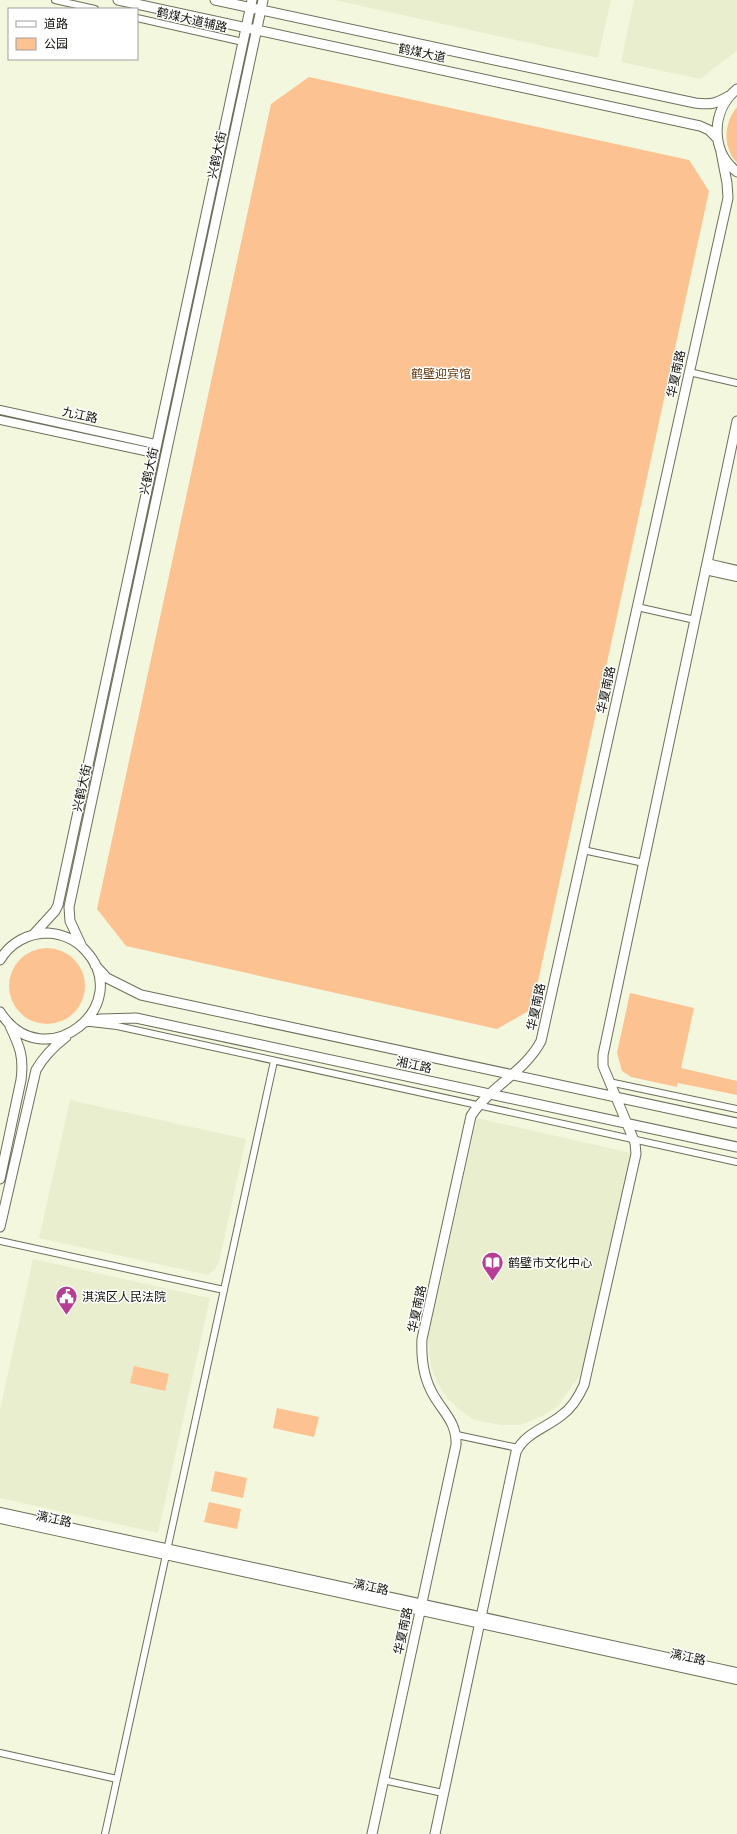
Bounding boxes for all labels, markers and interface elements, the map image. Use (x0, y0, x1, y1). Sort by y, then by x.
street label: 鹤煤大道辅路 (155, 4, 229, 36)
legend (8, 8, 138, 60)
text: 道路 (44, 16, 68, 32)
text: 公园 (44, 36, 68, 52)
street label: 鹤煤大道 (397, 40, 447, 66)
street label: 兴鹤大街 (204, 130, 230, 180)
street label: 华夏南路 (663, 349, 689, 399)
park label: 鹤壁迎宾馆 (411, 366, 471, 382)
street label: 九江路 (61, 403, 99, 427)
street label: 兴鹤大街 (136, 446, 162, 496)
street label: 华夏南路 (593, 665, 619, 715)
street label: 兴鹤大街 (69, 763, 95, 813)
street label: 华夏南路 (523, 982, 549, 1032)
street label: 湘江路 (395, 1053, 433, 1077)
library icon: 鹤壁市文化中心 (479, 1250, 505, 1283)
place label: 鹤壁市文化中心 (508, 1255, 592, 1271)
public building icon: 淇滨区人民法院 (53, 1284, 79, 1317)
street label: 华夏南路 (404, 1284, 430, 1334)
place label: 淇滨区人民法院 (82, 1289, 166, 1305)
street label: 漓江路 (35, 1507, 73, 1531)
street label: 漓江路 (352, 1575, 390, 1599)
street label: 华夏南路 (390, 1606, 416, 1656)
street label: 漓江路 (669, 1645, 707, 1669)

